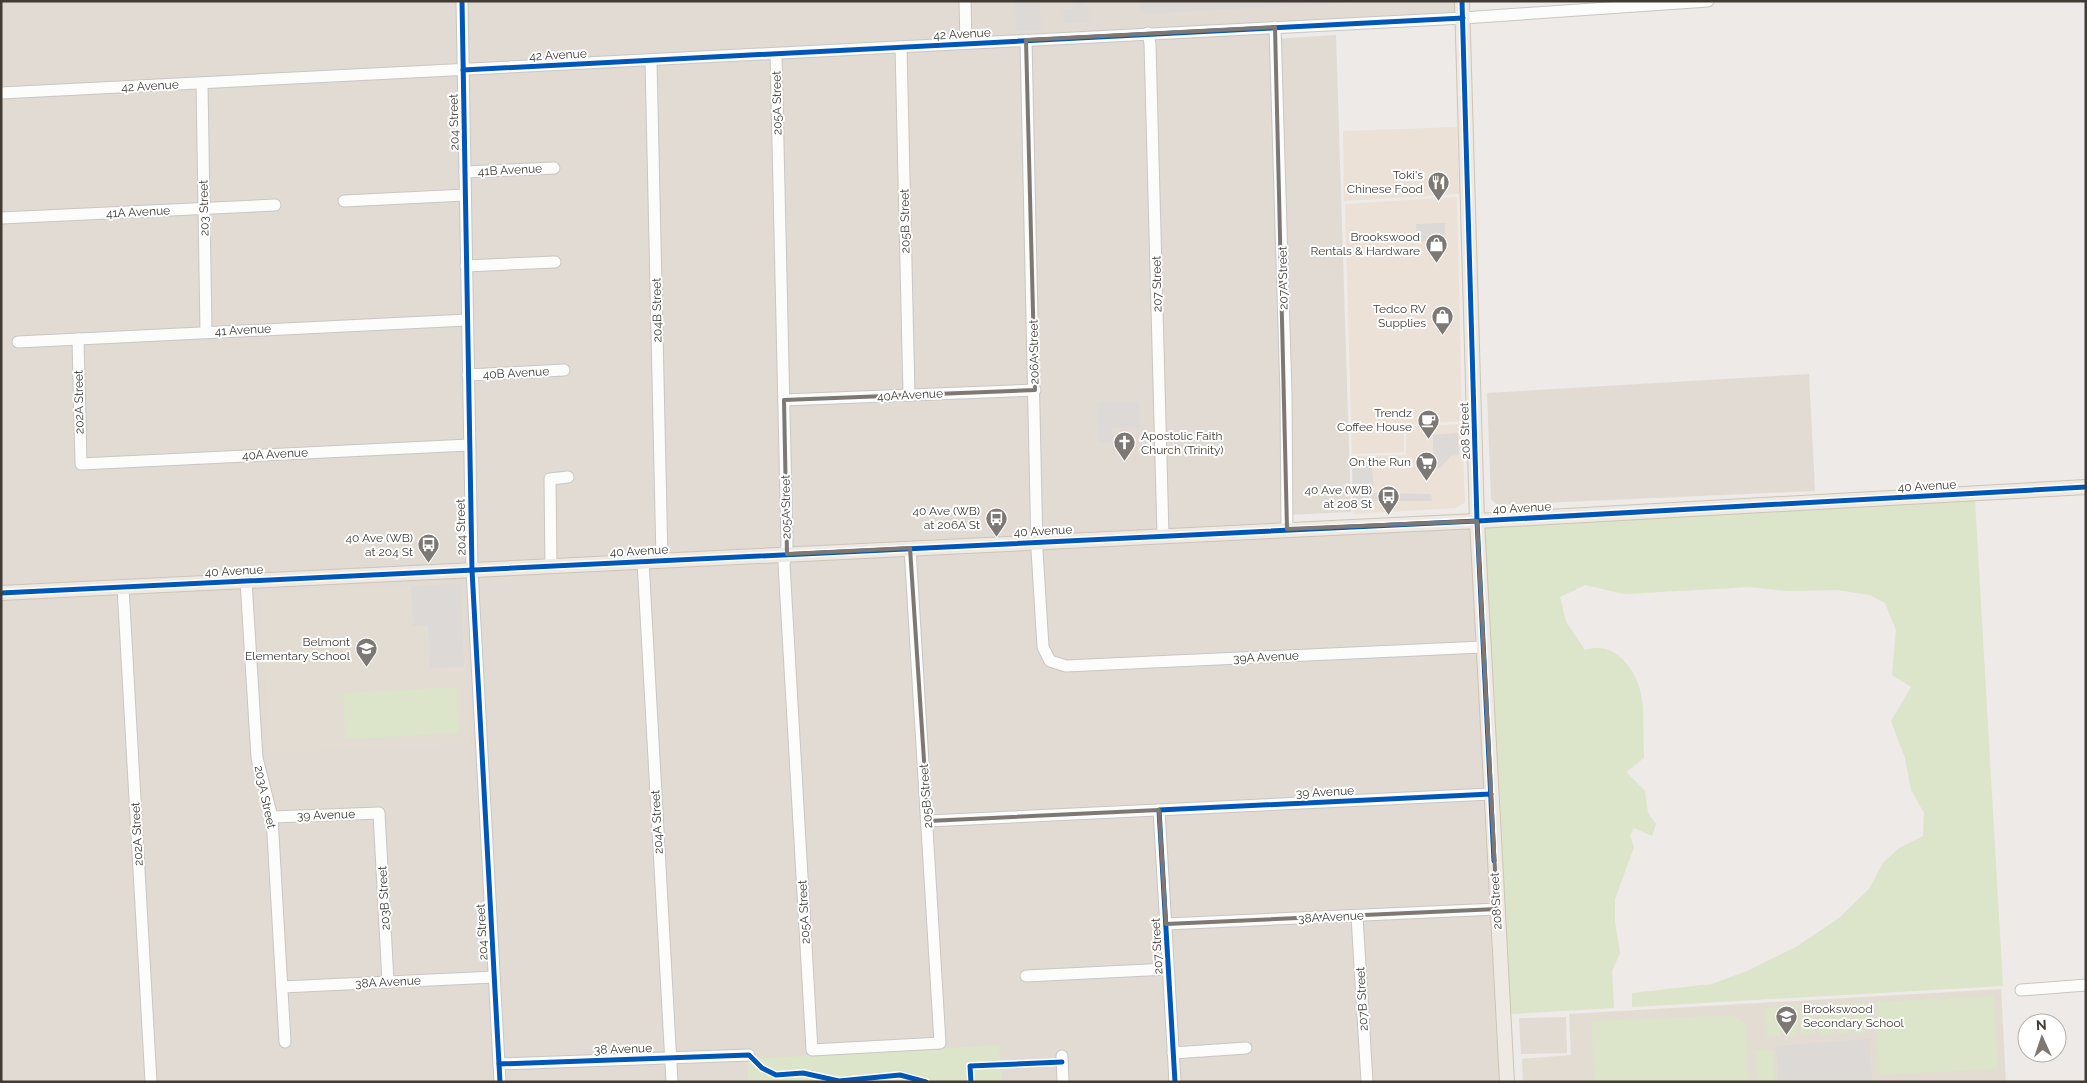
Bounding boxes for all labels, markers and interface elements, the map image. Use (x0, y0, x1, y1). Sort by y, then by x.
street label: 42 Avenue (933, 26, 991, 42)
street label: 42 Avenue (529, 47, 587, 63)
street label: 205A Street (769, 71, 785, 135)
street label: 42 Avenue (121, 78, 179, 94)
street label: 204 Street (447, 94, 461, 150)
street label: 41B Avenue (477, 161, 543, 179)
place label: Toki's Chinese Food (1347, 168, 1423, 196)
restaurant icon: Toki's Chinese Food (1427, 170, 1451, 201)
street label: 203 Street (197, 180, 211, 236)
street label: 205B Street (897, 189, 913, 253)
street label: 41A Avenue (106, 203, 170, 221)
place label: Brookswood Rentals & Hardware (1311, 230, 1420, 258)
shop icon: Brookswood Rentals & Hardware (1424, 232, 1448, 263)
street label: 207A Street (1275, 246, 1291, 310)
street label: 207 Street (1150, 256, 1164, 312)
street label: 204B Street (649, 278, 665, 342)
place label: Tedco RV Supplies (1373, 302, 1426, 330)
shop icon: Tedco RV Supplies (1430, 304, 1454, 335)
street label: 206A Street (1026, 320, 1042, 384)
street label: 41 Avenue (214, 322, 272, 338)
street label: 40B Avenue (482, 364, 550, 382)
street label: 202A Street (71, 370, 87, 434)
street label: 40A Avenue (877, 386, 943, 404)
street label: 208 Street (1457, 402, 1473, 460)
place label: Trendz Coffee House (1337, 406, 1412, 434)
cafe icon: Trendz Coffee House (1416, 408, 1440, 439)
place label: Apostolic Faith Church (Trinity) (1141, 429, 1223, 457)
church icon: Apostolic Faith Church (Trinity) (1113, 431, 1137, 462)
street label: 40A Avenue (242, 445, 308, 463)
supermarket icon: On the Run (1415, 450, 1439, 481)
place label: On the Run (1349, 455, 1411, 469)
street label: 205A Street (778, 475, 794, 539)
street label: 40 Avenue (1897, 477, 1957, 495)
place label: 40 Ave (WB) at 208 St (1304, 483, 1372, 511)
bus stop icon: 40 Ave (WB) at 208 St (1376, 485, 1400, 516)
street label: 204 Street (454, 499, 468, 555)
street label: 40 Avenue (1492, 499, 1552, 517)
place label: 40 Ave (WB) at 206A St (912, 504, 980, 532)
bus stop icon: 40 Ave (WB) at 206A St (984, 506, 1008, 537)
street label: 40 Avenue (1013, 522, 1073, 540)
place label: 40 Ave (WB) at 204 St (345, 531, 413, 559)
bus stop icon: 40 Ave (WB) at 204 St (417, 533, 441, 564)
street label: 40 Avenue (609, 542, 669, 560)
street label: 40 Avenue (204, 562, 264, 580)
place label: Belmont Elementary School (245, 635, 351, 663)
school or university icon: Belmont Elementary School (354, 637, 378, 668)
street label: 39A Avenue (1233, 648, 1299, 666)
street label: 205B Street (917, 763, 935, 829)
street label: 203A Street (251, 764, 279, 830)
street label: 39 Avenue (1296, 783, 1354, 801)
street label: 204A Street (648, 790, 666, 854)
street label: 202A Street (128, 802, 146, 866)
street label: 39 Avenue (297, 807, 355, 823)
street label: 203B Street (375, 866, 393, 930)
street label: 208 Street (1488, 872, 1504, 930)
street label: 205A Street (795, 880, 813, 944)
street label: 204 Street (474, 903, 490, 961)
street label: 38A Avenue (1298, 908, 1364, 926)
street label: 207 Street (1149, 918, 1165, 974)
street label: 207B Street (1353, 967, 1371, 1031)
street label: 38A Avenue (355, 973, 421, 991)
place label: Brookswood Secondary School (1803, 1002, 1905, 1030)
school or university icon: Brookswood Secondary School (1775, 1004, 1799, 1035)
north arrow (2017, 1013, 2067, 1063)
text: N (2036, 1017, 2047, 1033)
street label: 38 Avenue (594, 1041, 652, 1057)

